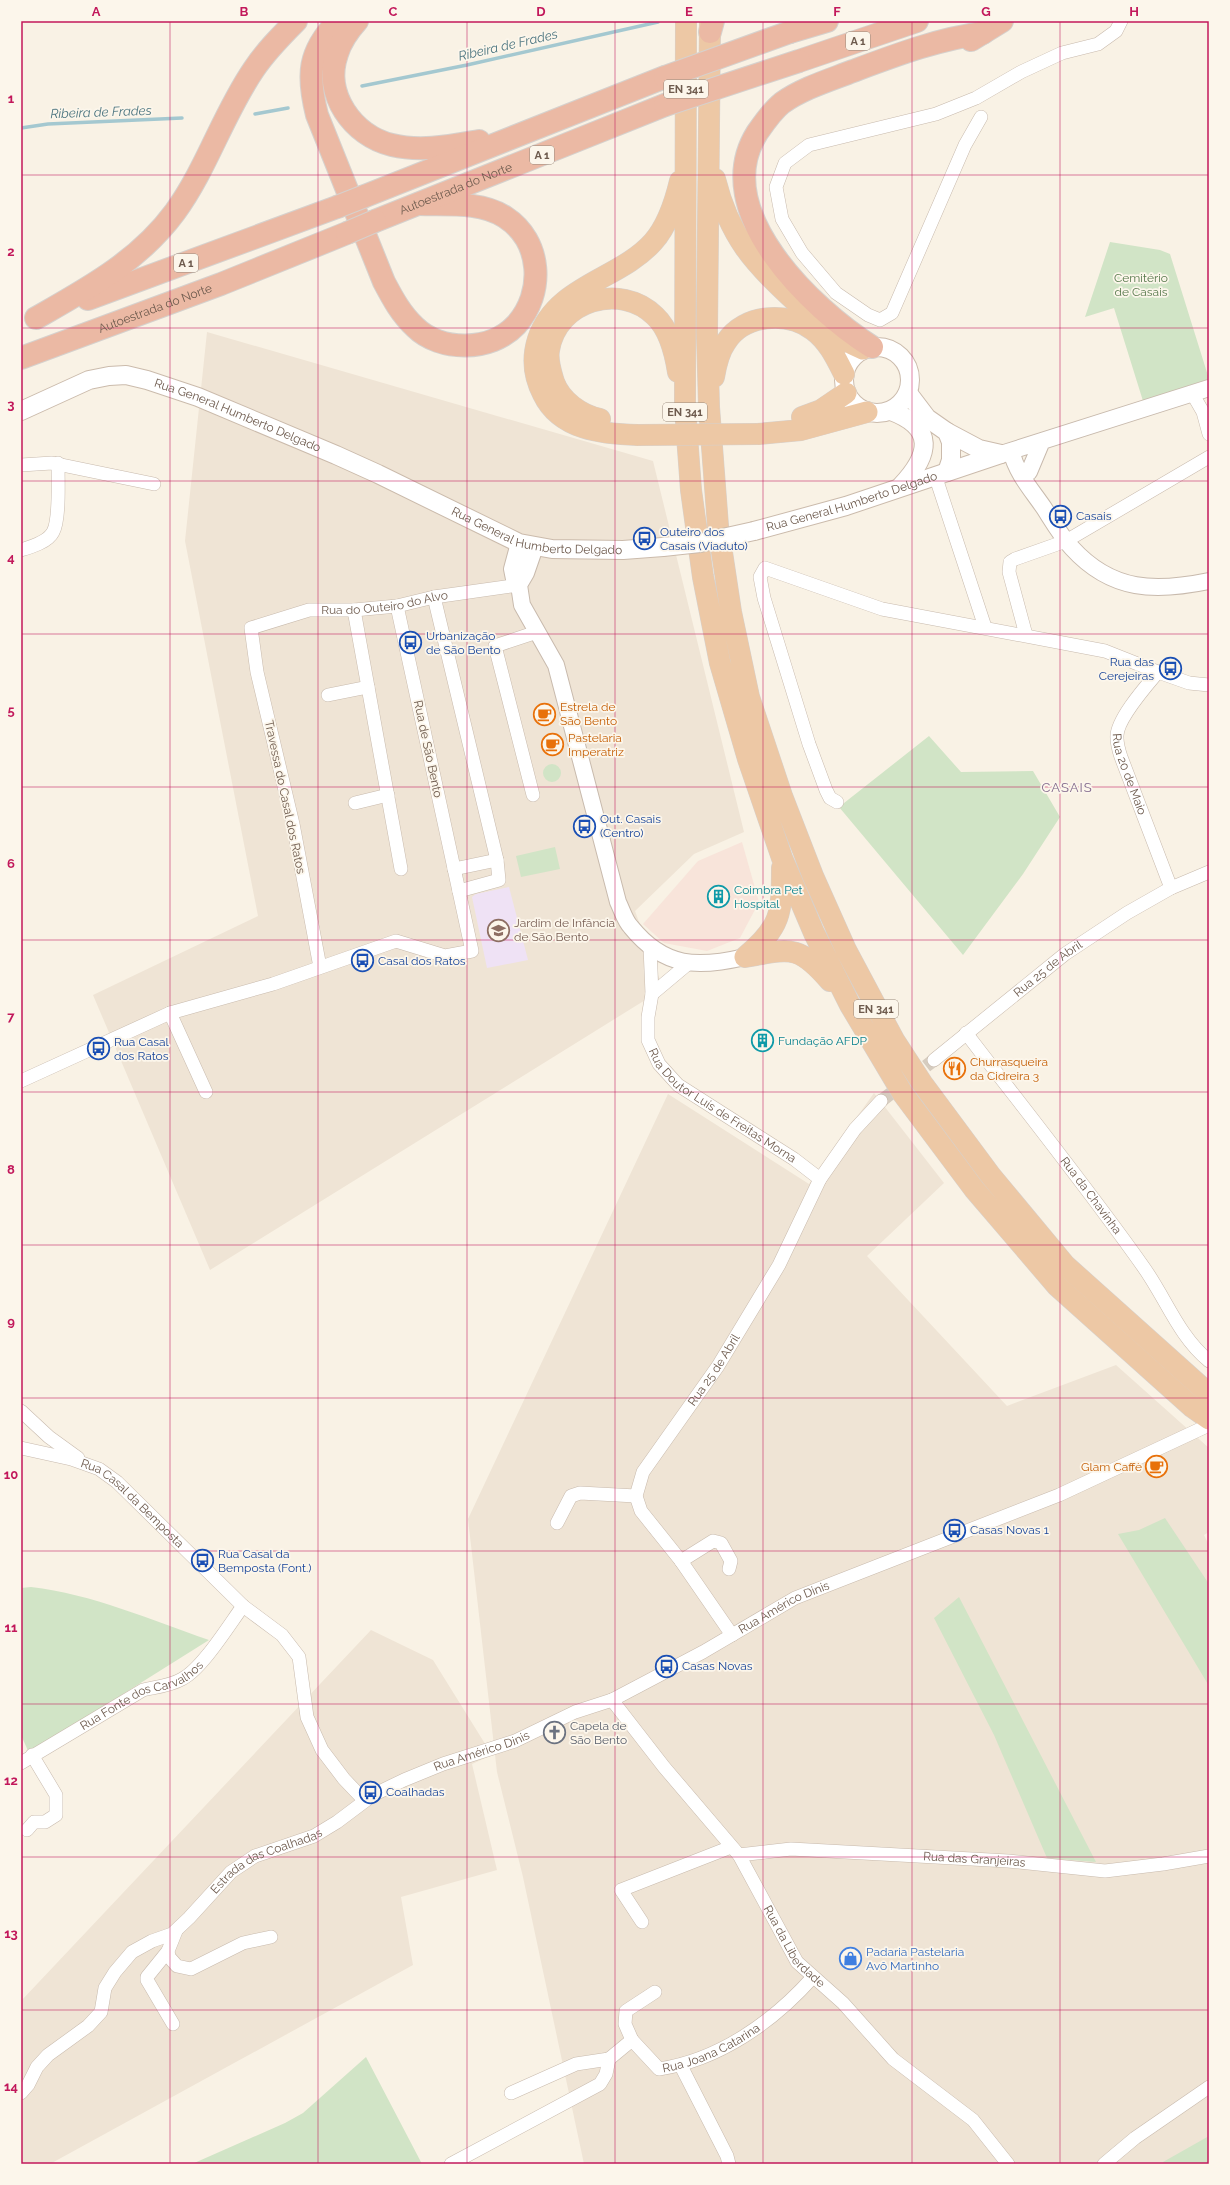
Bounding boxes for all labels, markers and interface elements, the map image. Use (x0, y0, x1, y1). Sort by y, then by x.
text: A (92, 4, 101, 19)
text: B (240, 4, 249, 19)
text: C (389, 4, 398, 19)
text: D (536, 4, 546, 19)
text: E (685, 4, 693, 19)
text: F (833, 4, 841, 19)
text: G (981, 4, 991, 19)
text: H (1129, 4, 1139, 19)
water label: Ribeira de Frades (457, 26, 559, 64)
road number: A 1 (846, 32, 870, 50)
road number: EN 341 (664, 80, 708, 98)
text: 1 (8, 91, 15, 106)
water label: Ribeira de Frades (50, 103, 152, 121)
road number: A 1 (530, 146, 554, 164)
street label: Autoestrada do Norte (397, 160, 514, 217)
text: 2 (7, 244, 15, 259)
road number: A 1 (174, 254, 198, 272)
park label: Cemitério de Casais (1114, 271, 1168, 299)
street label: Autoestrada do Norte (96, 281, 214, 336)
street label: Rua General Humberto Delgado (153, 376, 323, 455)
text: 3 (7, 397, 15, 412)
road number: EN 341 (663, 403, 707, 421)
street label: Rua General Humberto Delgado (765, 469, 939, 534)
bus stop icon: Casais (1047, 503, 1073, 529)
street label: Rua General Humberto Delgado (449, 504, 622, 557)
place label: Casais (1076, 509, 1112, 523)
place label: Outeiro dos Casais (Viaduto) (660, 525, 748, 553)
bus stop icon: Outeiro dos Casais (Viaduto) (632, 526, 658, 552)
text: 4 (7, 550, 15, 565)
street label: Rua do Outeiro do Alvo (321, 588, 449, 617)
place label: Urbanização de São Bento (426, 629, 501, 657)
bus stop icon: Urbanização de São Bento (397, 630, 423, 656)
place label: Rua das Cerejeiras (1099, 655, 1154, 683)
bus stop icon: Rua das Cerejeiras (1157, 656, 1183, 682)
street label: Rua de São Bento (411, 699, 445, 799)
place label: Estrela de São Bento (560, 700, 617, 728)
cafe icon: Estrela de São Bento (532, 701, 558, 727)
text: 5 (7, 703, 15, 718)
street label: Travessa do Casal dos Ratos (262, 719, 308, 875)
place label: Pastelaria Imperatriz (568, 731, 624, 759)
cafe icon: Pastelaria Imperatriz (540, 732, 566, 758)
street label: Rua 20 de Maio (1110, 733, 1149, 817)
district label: CASAIS (1041, 780, 1093, 795)
place label: Out. Casais (Centro) (600, 812, 661, 840)
bus stop icon: Out. Casais (Centro) (572, 813, 598, 839)
text: 6 (7, 856, 15, 871)
place label: Coimbra Pet Hospital (734, 883, 803, 911)
building icon: Coimbra Pet Hospital (705, 884, 731, 910)
place label: Jardim de Infância de São Bento (514, 916, 615, 944)
school or university icon: Jardim de Infância de São Bento (486, 917, 512, 943)
street label: Rua 25 de Abril (1011, 937, 1085, 1000)
bus stop icon: Casal dos Ratos (349, 948, 375, 974)
place label: Casal dos Ratos (378, 954, 466, 968)
road number: EN 341 (854, 1000, 898, 1018)
text: 7 (7, 1009, 15, 1024)
building icon: Fundação AFDP (750, 1028, 776, 1054)
place label: Fundação AFDP (778, 1034, 868, 1048)
place label: Rua Casal dos Ratos (114, 1035, 170, 1063)
bus stop icon: Rua Casal dos Ratos (86, 1036, 112, 1062)
street label: Rua Doutor Luís de Freitas Morna (646, 1046, 799, 1166)
place label: Churrasqueira da Cidreira 3 (970, 1055, 1048, 1083)
restaurant icon: Churrasqueira da Cidreira 3 (942, 1056, 968, 1082)
street label: Rua da Chavinha (1057, 1154, 1124, 1237)
text: 8 (7, 1162, 15, 1177)
text: 9 (7, 1314, 15, 1329)
street label: Rua 25 de Abril (685, 1331, 743, 1409)
cafe icon: Glam Caffè (1144, 1454, 1170, 1480)
street label: Rua Casal da Bemposta (79, 1456, 187, 1551)
place label: Glam Caffè (1081, 1460, 1142, 1474)
text: 10 (4, 1467, 18, 1482)
bus stop icon: Casas Novas 1 (941, 1517, 967, 1543)
place label: Casas Novas 1 (970, 1523, 1049, 1537)
place label: Rua Casal da Bemposta (Font.) (218, 1547, 312, 1575)
bus stop icon: Rua Casal da Bemposta (Font.) (190, 1548, 216, 1574)
street label: Rua Américo Dinis (736, 1578, 832, 1637)
text: 11 (5, 1620, 18, 1635)
bus stop icon: Casas Novas (653, 1653, 679, 1679)
street label: Rua Fonte dos Carvalhos (78, 1658, 206, 1733)
place label: Casas Novas (682, 1659, 753, 1673)
place label: Capela de São Bento (570, 1719, 627, 1747)
church icon: Capela de São Bento (542, 1720, 568, 1746)
street label: Rua Américo Dinis (431, 1728, 532, 1774)
text: 12 (4, 1773, 18, 1788)
bus stop icon: Coalhadas (358, 1779, 384, 1805)
place label: Coalhadas (386, 1785, 445, 1799)
street label: Estrada das Coalhadas (208, 1826, 325, 1897)
street label: Rua das Granjeiras (923, 1849, 1026, 1870)
street label: Rua da Liberdade (761, 1903, 828, 1990)
text: 13 (4, 1926, 18, 1941)
place label: Padaria Pastelaria Avô Martinho (866, 1945, 964, 1973)
shop icon: Padaria Pastelaria Avô Martinho (838, 1946, 864, 1972)
street label: Rua Joana Catarina (661, 2021, 763, 2075)
text: 14 (4, 2079, 18, 2094)

